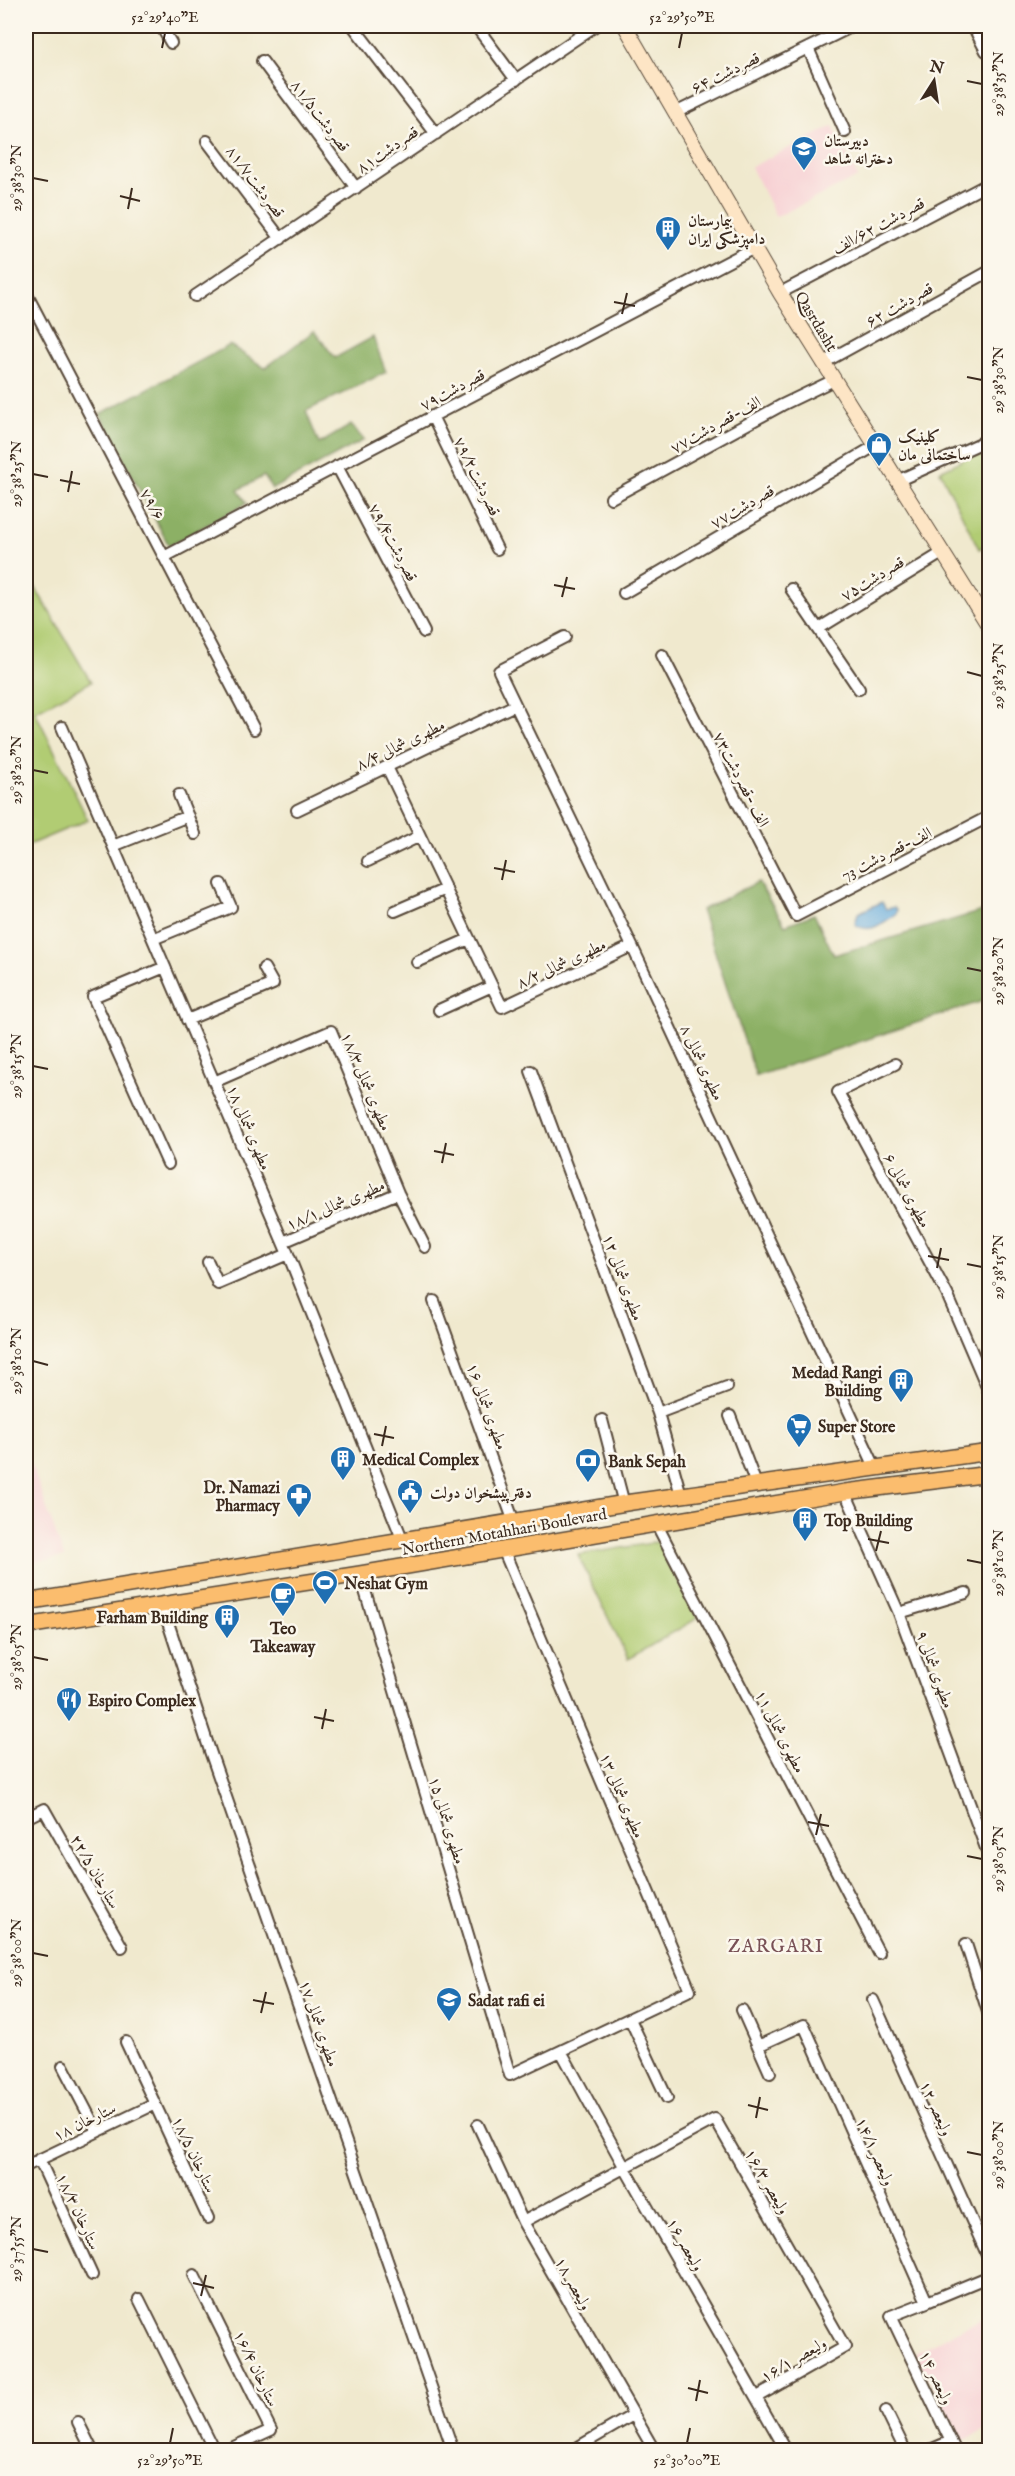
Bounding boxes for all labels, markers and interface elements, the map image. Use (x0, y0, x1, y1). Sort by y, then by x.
text: 52°29'40"E (131, 8, 199, 27)
text: 52°29'50"E (649, 8, 715, 27)
street label: ۶۴ قصردشت (688, 49, 764, 99)
north arrow (904, 51, 964, 111)
text: 29°38'35"N (989, 51, 1008, 117)
text: N (927, 57, 946, 80)
street label: قصردشت۸۱/۵ (286, 76, 353, 156)
street label: قصردشت۸۱ (353, 123, 423, 179)
place label: دبیرستان دخترانه شاهد (824, 132, 893, 170)
school or university icon: دبیرستان دخترانه شاهد (789, 134, 819, 172)
street label: قصردشت۸۱/۷ (221, 142, 288, 222)
text: 29°38'30"N (7, 144, 26, 212)
street label: قصردشت ۶۲/الف (829, 194, 929, 260)
place label: بیمارستان دامپزشکی ایران (688, 212, 765, 250)
building icon: بیمارستان دامپزشکی ایران (653, 214, 683, 252)
street label: قصردشت ۶۲ (863, 279, 937, 333)
street label: Qasrdasht (790, 288, 841, 356)
text: 29°38'30"N (989, 346, 1008, 414)
street label: قصردشت۷۹ (417, 365, 489, 416)
street label: ۷۷الف-قصردشت (667, 393, 765, 459)
place label: کلینیک ساختمانی مان (898, 428, 970, 466)
shop icon: کلینیک ساختمانی مان (864, 430, 894, 468)
street label: قصردشت۷۹/۲ (448, 434, 504, 520)
text: 29°38'25"N (7, 441, 26, 507)
street label: قصردشت۷۷ (707, 481, 779, 534)
street label: ۷۹/۶ (135, 485, 168, 524)
street label: قصردشت۷۹/۴ (363, 500, 421, 585)
street label: قصردشت۷۵ (837, 553, 909, 607)
text: 29°38'25"N (989, 643, 1008, 709)
street label: ۸/۴ مطهری شمالی (353, 716, 449, 776)
street label: الف -قصردشت۷۳ (708, 729, 773, 831)
text: 29°38'20"N (7, 736, 26, 804)
street label: 73 الف-قصردشت (838, 823, 936, 886)
street label: ۸/۲ مطهری شمالی (514, 935, 610, 994)
text: 29°38'20"N (989, 937, 1008, 1005)
street label: ۸ مطهری شمالی (675, 1022, 728, 1104)
street label: ۱۸/۳ مطهری شمالی (335, 1029, 395, 1134)
text: 29°38'15"N (7, 1033, 26, 1099)
street label: ۱۸ مطهری شمالی (221, 1082, 275, 1174)
street label: ۶ مطهری شمالی (878, 1150, 934, 1232)
street label: ۱۸/۱ مطهری شمالی (283, 1176, 388, 1236)
street label: ۱۲ مطهری شمالی (597, 1231, 647, 1324)
text: 29°38'15"N (989, 1234, 1008, 1300)
text: 29°38'10"N (7, 1327, 26, 1395)
street label: ۱۶ مطهری شمالی (461, 1360, 511, 1453)
place label: Medad Rangi Building (792, 1364, 883, 1402)
building icon: Medad Rangi Building (886, 1366, 916, 1404)
supermarket icon: Super Store (784, 1411, 814, 1449)
place label: Super Store (818, 1418, 896, 1438)
building icon: Medical Complex (328, 1444, 358, 1482)
bank icon: Bank Sepah (573, 1446, 603, 1484)
place label: Medical Complex (362, 1451, 479, 1471)
place label: Bank Sepah (608, 1453, 686, 1473)
public building icon: دفترپیشخوان دولت (395, 1477, 425, 1515)
place label: Dr. Namazi Pharmacy (203, 1479, 281, 1517)
pharmacy icon: Dr. Namazi Pharmacy (284, 1481, 314, 1519)
place label: دفترپیشخوان دولت (430, 1484, 532, 1504)
street label: Northern Motahhari Boulevard (400, 1505, 609, 1561)
building icon: Top Building (790, 1505, 820, 1543)
place label: Top Building (823, 1512, 914, 1532)
text: 29°38'10"N (989, 1529, 1008, 1597)
sports icon: Neshat Gym (310, 1568, 340, 1606)
place label: Neshat Gym (343, 1575, 428, 1595)
cafe icon: Teo Takeaway (268, 1580, 298, 1618)
building icon: Farham Building (212, 1602, 242, 1640)
place label: Farham Building (97, 1609, 209, 1629)
place label: Teo Takeaway (250, 1620, 317, 1658)
text: 29°38'05"N (7, 1623, 26, 1691)
street label: ۹ مطهری شمالی (911, 1628, 957, 1711)
restaurant icon: Espiro Complex (54, 1685, 84, 1723)
street label: ۱۱ مطهری شمالی (750, 1687, 809, 1777)
place label: Espiro Complex (88, 1692, 196, 1712)
street label: ۱۳ مطهری شمالی (594, 1750, 648, 1842)
street label: ۱۵ مطهری شمالی (423, 1774, 469, 1867)
text: 29°38'05"N (989, 1825, 1008, 1893)
street label: ۲۲/۵ ستارخان (65, 1831, 124, 1913)
text: 29°38'00"N (7, 1918, 26, 1988)
district label: ZARGARI (728, 1936, 824, 1959)
street label: ۱۷ مطهری شمالی (294, 1977, 342, 2070)
school or university icon: Sadat rafi ei (434, 1985, 464, 2023)
place label: Sadat rafi ei (468, 1992, 545, 2012)
street label: ۱۲ ولیعصر (914, 2078, 956, 2139)
street label: ۱۸ ستارخان (50, 2099, 120, 2147)
street label: ۱۸/۵ ستارخان (167, 2113, 220, 2196)
street label: ۱۴/۱ ولیعصر (850, 2114, 898, 2189)
text: 29°38'00"N (989, 2120, 1008, 2190)
street label: ۱۶/۳ ولیعصر (739, 2145, 793, 2219)
street label: ۱۸/۳ ستارخان (51, 2170, 104, 2253)
street label: ۱۶ ولیعصر (661, 2215, 707, 2275)
text: 29°37'55"N (7, 2216, 26, 2282)
street label: ۱۸ ولیعصر (549, 2254, 595, 2314)
street label: ۱۶/۴ ستارخان (228, 2327, 282, 2410)
street label: ۱۶/۱ ولیعصر (757, 2334, 831, 2388)
street label: ۱۴ ولیعصر (914, 2347, 957, 2408)
text: 52°29'50"E (137, 2451, 203, 2470)
text: 52°30'00"E (654, 2451, 720, 2470)

